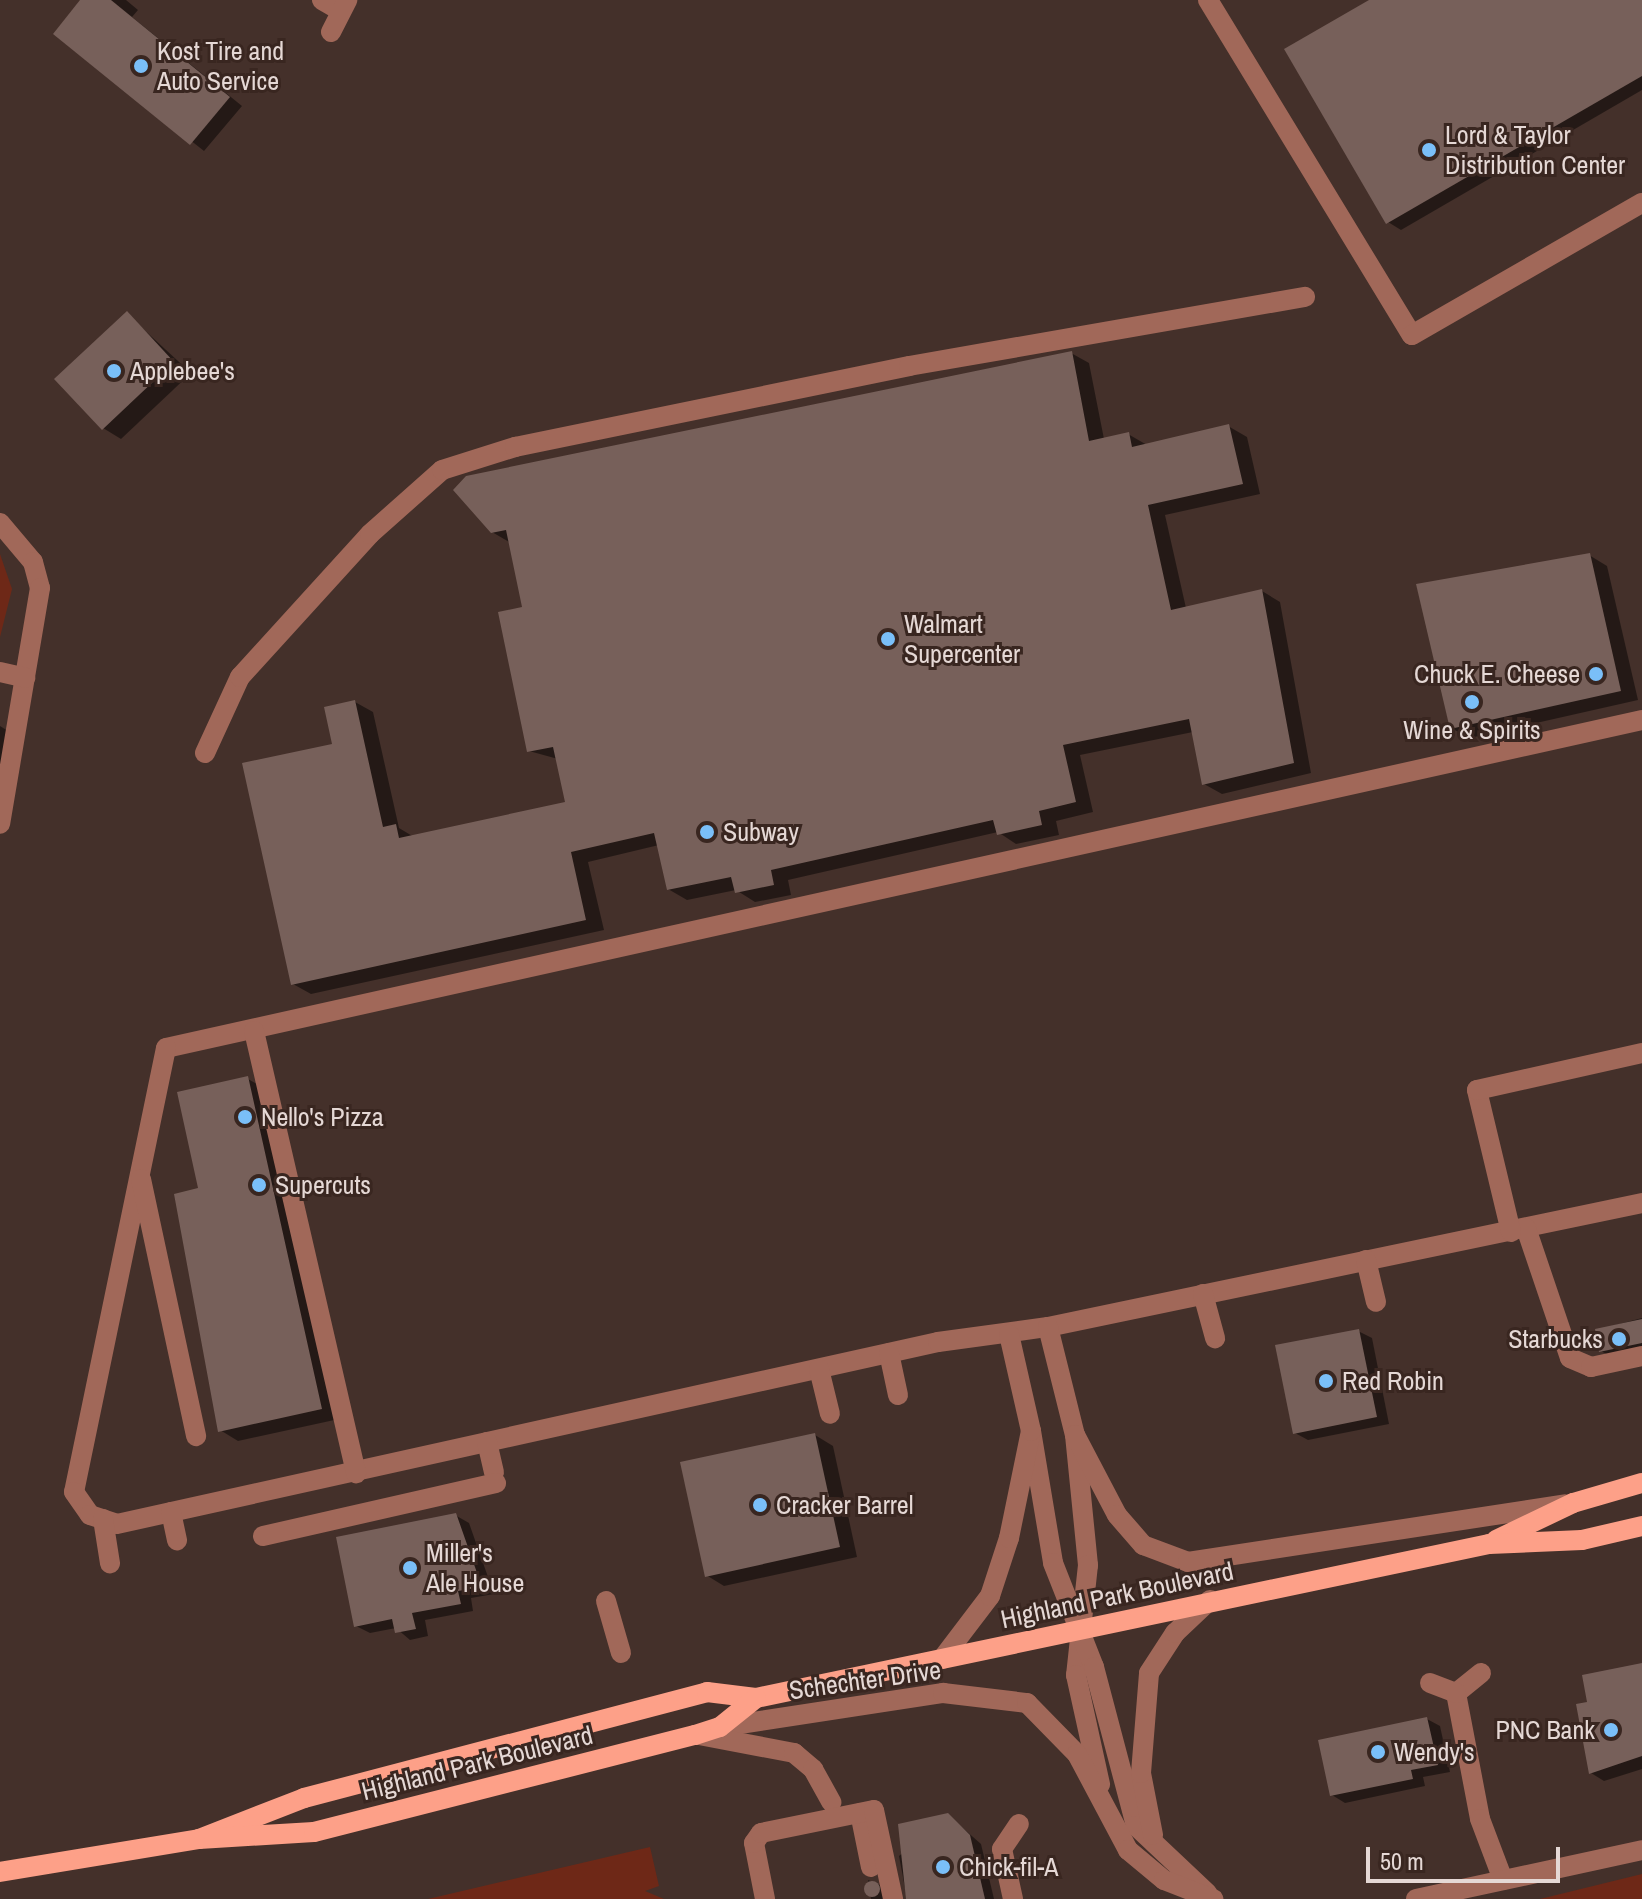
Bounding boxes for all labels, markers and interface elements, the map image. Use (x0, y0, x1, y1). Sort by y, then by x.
place label: Kost Tire and Auto Service (157, 35, 285, 96)
marker: Kost Tire and Auto Service (132, 57, 150, 75)
place label: Lord & Taylor Distribution Center (1445, 119, 1625, 180)
marker: Lord & Taylor Distribution Center (1420, 141, 1438, 159)
place label: Applebee's (130, 355, 235, 387)
marker: Applebee's (105, 362, 123, 380)
place label: Walmart Supercenter (904, 608, 1020, 670)
marker: Walmart Supercenter (879, 630, 897, 648)
place label: Chuck E. Cheese (1414, 658, 1580, 690)
marker: Chuck E. Cheese (1587, 665, 1605, 683)
marker: Wine & Spirits (1463, 693, 1481, 711)
place label: Wine & Spirits (1403, 714, 1541, 746)
place label: Subway (723, 816, 799, 848)
marker: Subway (698, 823, 716, 841)
place label: Nello's Pizza (261, 1101, 384, 1133)
marker: Nello's Pizza (236, 1108, 254, 1126)
place label: Supercuts (275, 1169, 371, 1201)
marker: Supercuts (250, 1176, 268, 1194)
place label: Starbucks (1508, 1323, 1603, 1355)
marker: Starbucks (1610, 1330, 1628, 1348)
place label: Red Robin (1342, 1365, 1444, 1397)
marker: Red Robin (1317, 1372, 1335, 1390)
place label: Cracker Barrel (776, 1489, 913, 1521)
marker: Cracker Barrel (751, 1496, 769, 1514)
place label: Miller's Ale House (426, 1537, 524, 1598)
street label: Highland Park Boulevard (998, 1555, 1236, 1635)
marker: Miller's Ale House (401, 1559, 419, 1577)
street label: Schechter Drive (787, 1654, 943, 1706)
place label: PNC Bank (1495, 1714, 1595, 1746)
street label: Highland Park Boulevard (358, 1719, 596, 1807)
marker: PNC Bank (1602, 1721, 1620, 1739)
place label: Wendy's (1394, 1736, 1475, 1768)
marker: Wendy's (1369, 1743, 1387, 1761)
scale bar (1370, 1831, 1564, 1881)
text: 50 m (1380, 1845, 1424, 1877)
place label: Chick-fil-A (959, 1851, 1059, 1883)
marker: Chick-fil-A (934, 1858, 952, 1876)

